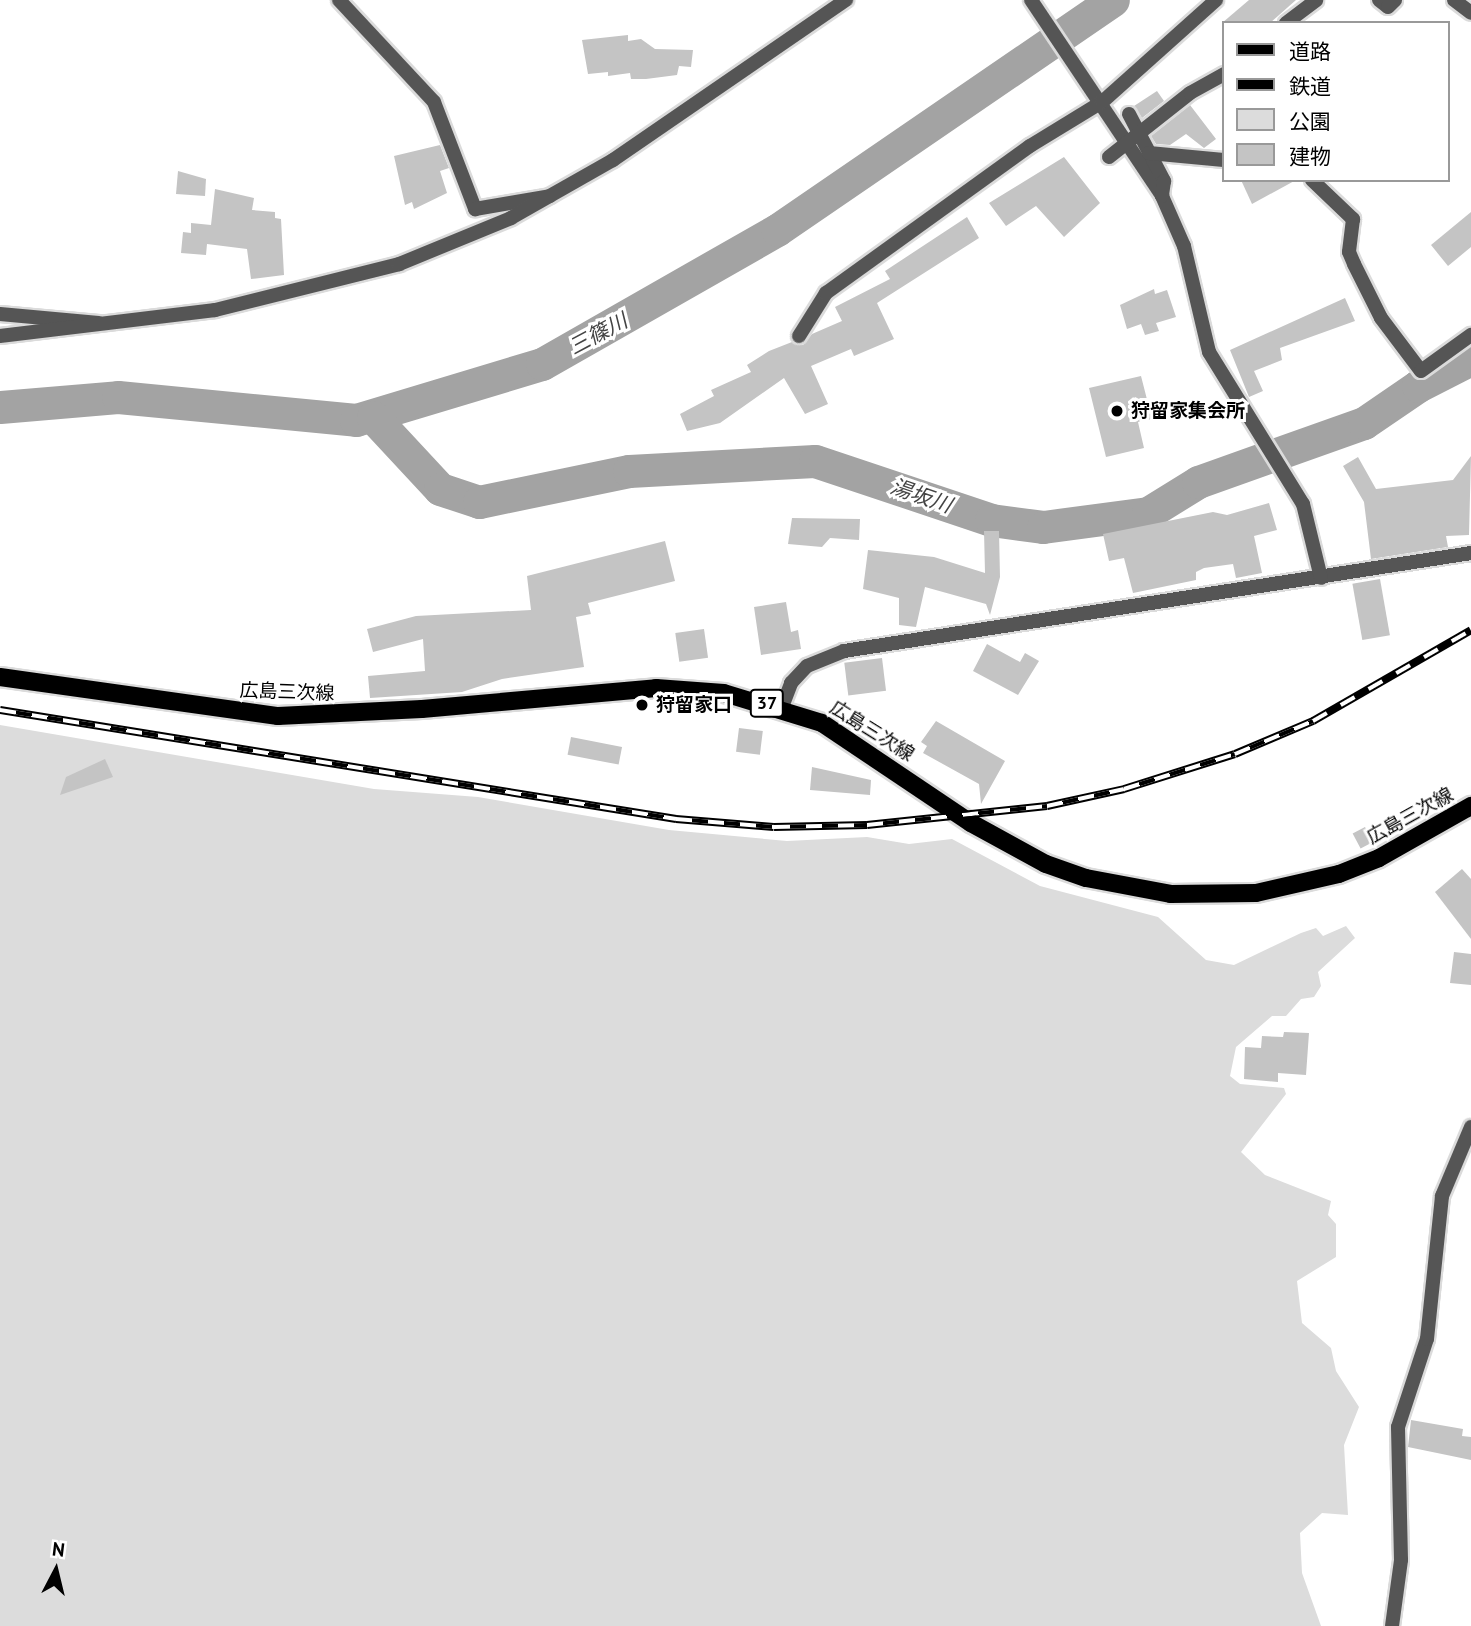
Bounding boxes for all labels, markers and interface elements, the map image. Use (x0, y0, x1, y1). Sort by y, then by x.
legend (1222, 21, 1450, 182)
text: 道路 (1289, 38, 1331, 65)
text: 鉄道 (1289, 73, 1331, 100)
text: 公園 (1289, 108, 1331, 135)
text: 建物 (1289, 143, 1331, 170)
water label: 三篠川 (564, 308, 632, 360)
place label: 狩留家集会所 (1131, 400, 1245, 422)
marker: 狩留家集会所 (1109, 403, 1125, 419)
water label: 湯坂川 (887, 474, 955, 518)
street label: 広島三次線 (239, 679, 335, 705)
road number: 37 (750, 688, 784, 718)
place label: 狩留家口 (656, 694, 732, 716)
street label: 広島三次線 (826, 696, 918, 766)
marker: 狩留家口 (634, 697, 650, 713)
street label: 広島三次線 (1363, 783, 1457, 849)
north arrow (21, 1535, 91, 1605)
text: N (51, 1536, 66, 1562)

